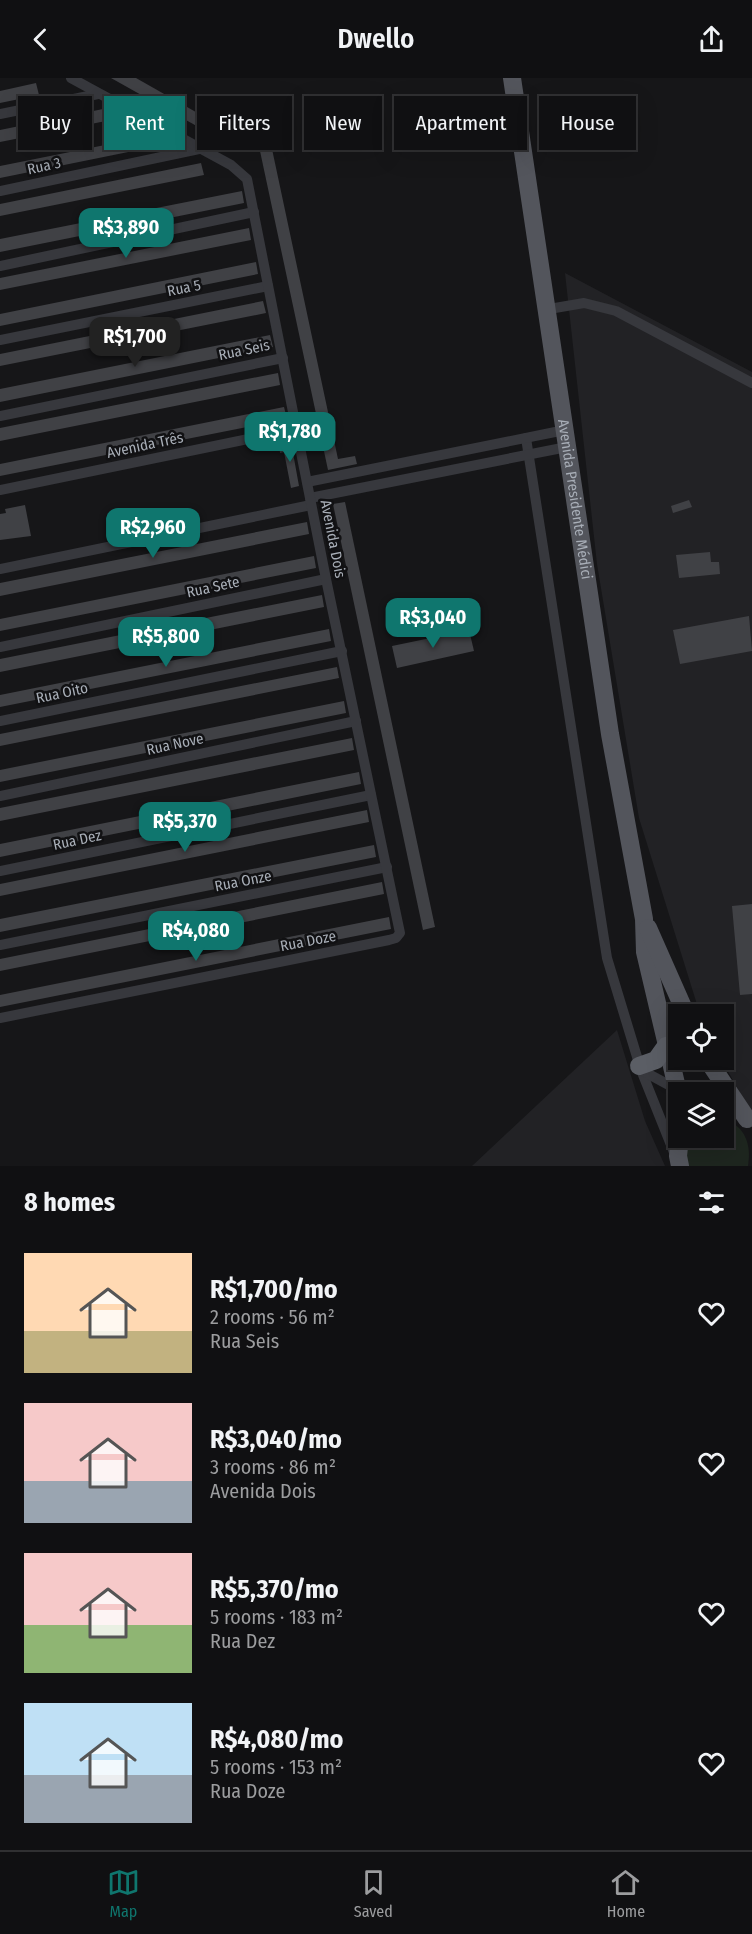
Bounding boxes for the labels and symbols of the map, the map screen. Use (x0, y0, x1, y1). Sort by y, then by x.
street label: Rua 3 (26, 154, 63, 178)
pin: R$3,890 (71, 208, 181, 259)
street label: Rua 5 (166, 276, 202, 300)
pin: R$1,700 (80, 317, 190, 368)
street label: Rua Seis (217, 336, 271, 364)
pin: R$1,780 (235, 412, 345, 463)
street label: Avenida Presidente Médici (554, 418, 596, 581)
street label: Avenida Três (105, 428, 185, 462)
street label: Avenida Dois (317, 498, 349, 580)
pin: R$2,960 (98, 508, 208, 559)
street label: Rua Sete (185, 573, 241, 601)
pin: R$3,040 (378, 598, 488, 649)
pin: R$5,800 (111, 617, 221, 668)
street label: Rua Oito (34, 679, 90, 707)
street label: Rua Nove (145, 729, 205, 759)
pin: R$5,370 (130, 802, 240, 853)
street label: Rua Dez (51, 826, 103, 854)
street label: Rua Onze (213, 867, 273, 895)
pin: R$4,080 (141, 911, 251, 962)
street label: Rua Doze (278, 927, 338, 955)

